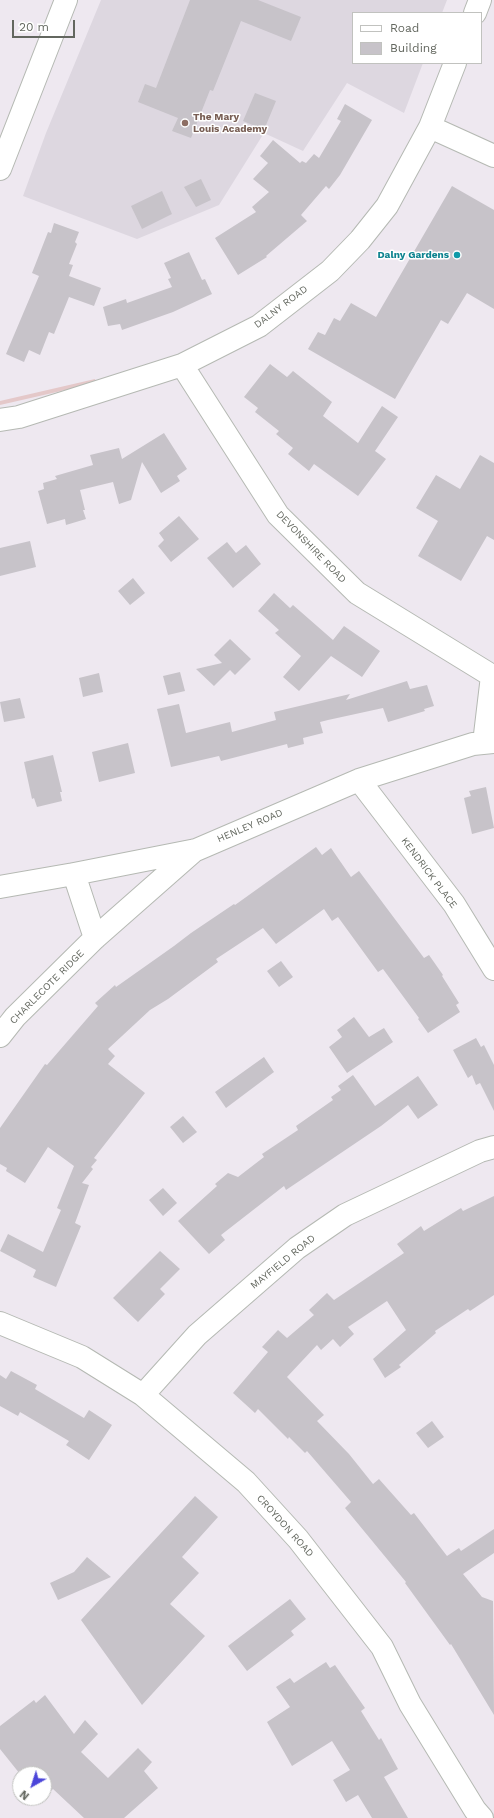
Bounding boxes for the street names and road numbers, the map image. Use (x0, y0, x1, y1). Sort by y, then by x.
street label: DALNY ROAD (252, 283, 310, 331)
street label: DEVONSHIRE ROAD (274, 508, 348, 586)
street label: HENLEY ROAD (215, 807, 285, 845)
street label: KENDRICK PLACE (398, 835, 460, 911)
street label: CHARLECOTE RIDGE (7, 947, 87, 1027)
street label: MAYFIELD ROAD (248, 1232, 318, 1292)
street label: CROYDON ROAD (254, 1493, 316, 1559)

